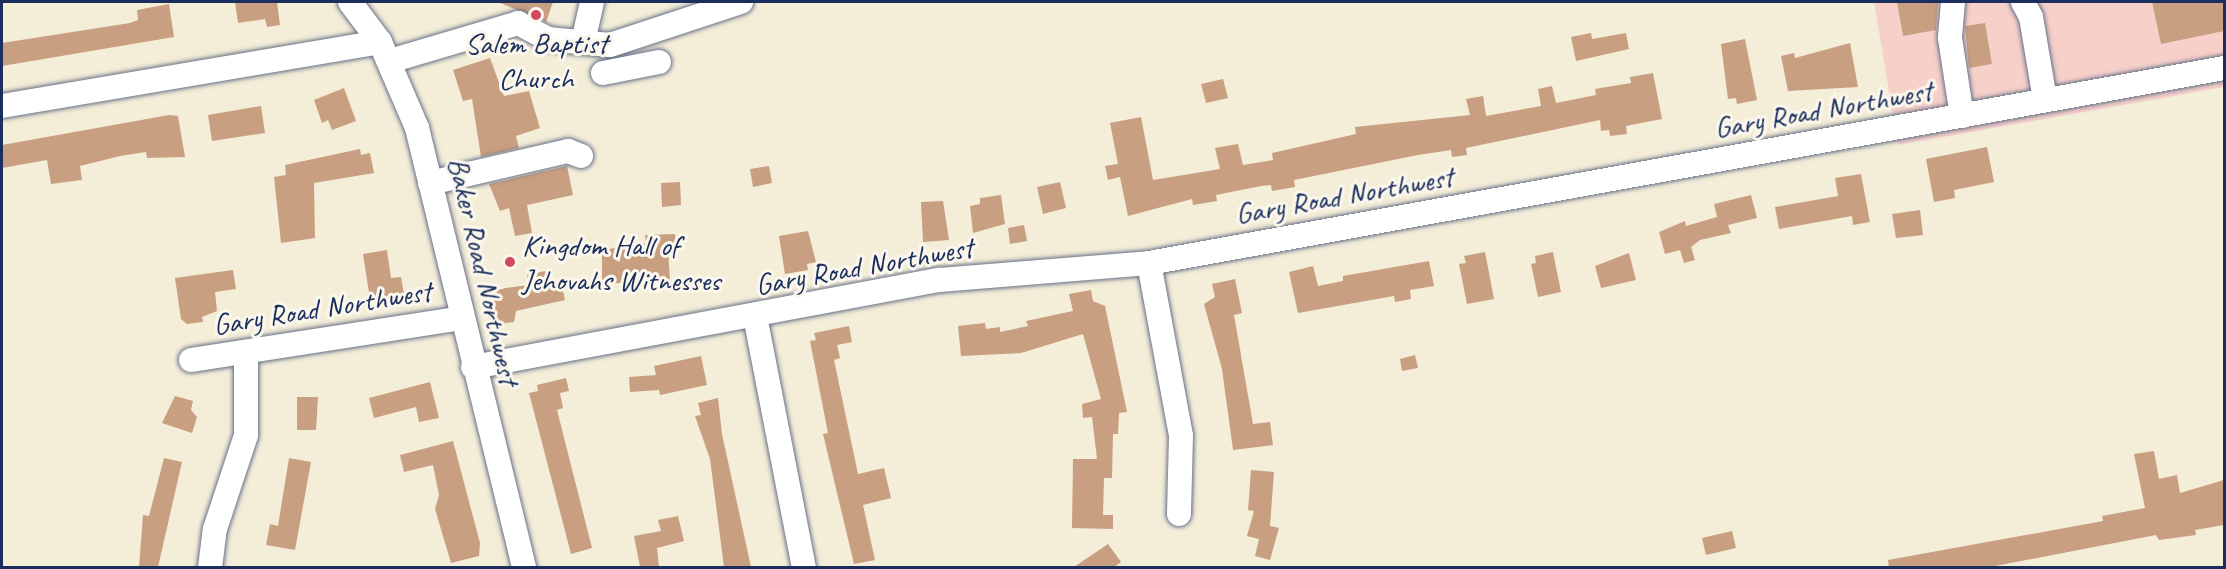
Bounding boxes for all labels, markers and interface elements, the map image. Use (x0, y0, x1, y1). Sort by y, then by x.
marker: Salem Baptist Church (529, 8, 543, 22)
place label: Salem Baptist Church (464, 25, 608, 96)
street label: Gary Road Northwest (1711, 72, 1935, 146)
street label: Baker Road Northwest (440, 153, 528, 389)
street label: Gary Road Northwest (1232, 158, 1456, 232)
place label: Kingdom Hall of Jehovahs Witnesses (522, 227, 720, 298)
street label: Gary Road Northwest (752, 229, 976, 303)
marker: Kingdom Hall of Jehovahs Witnesses (503, 255, 517, 269)
street label: Gary Road Northwest (210, 273, 434, 343)

